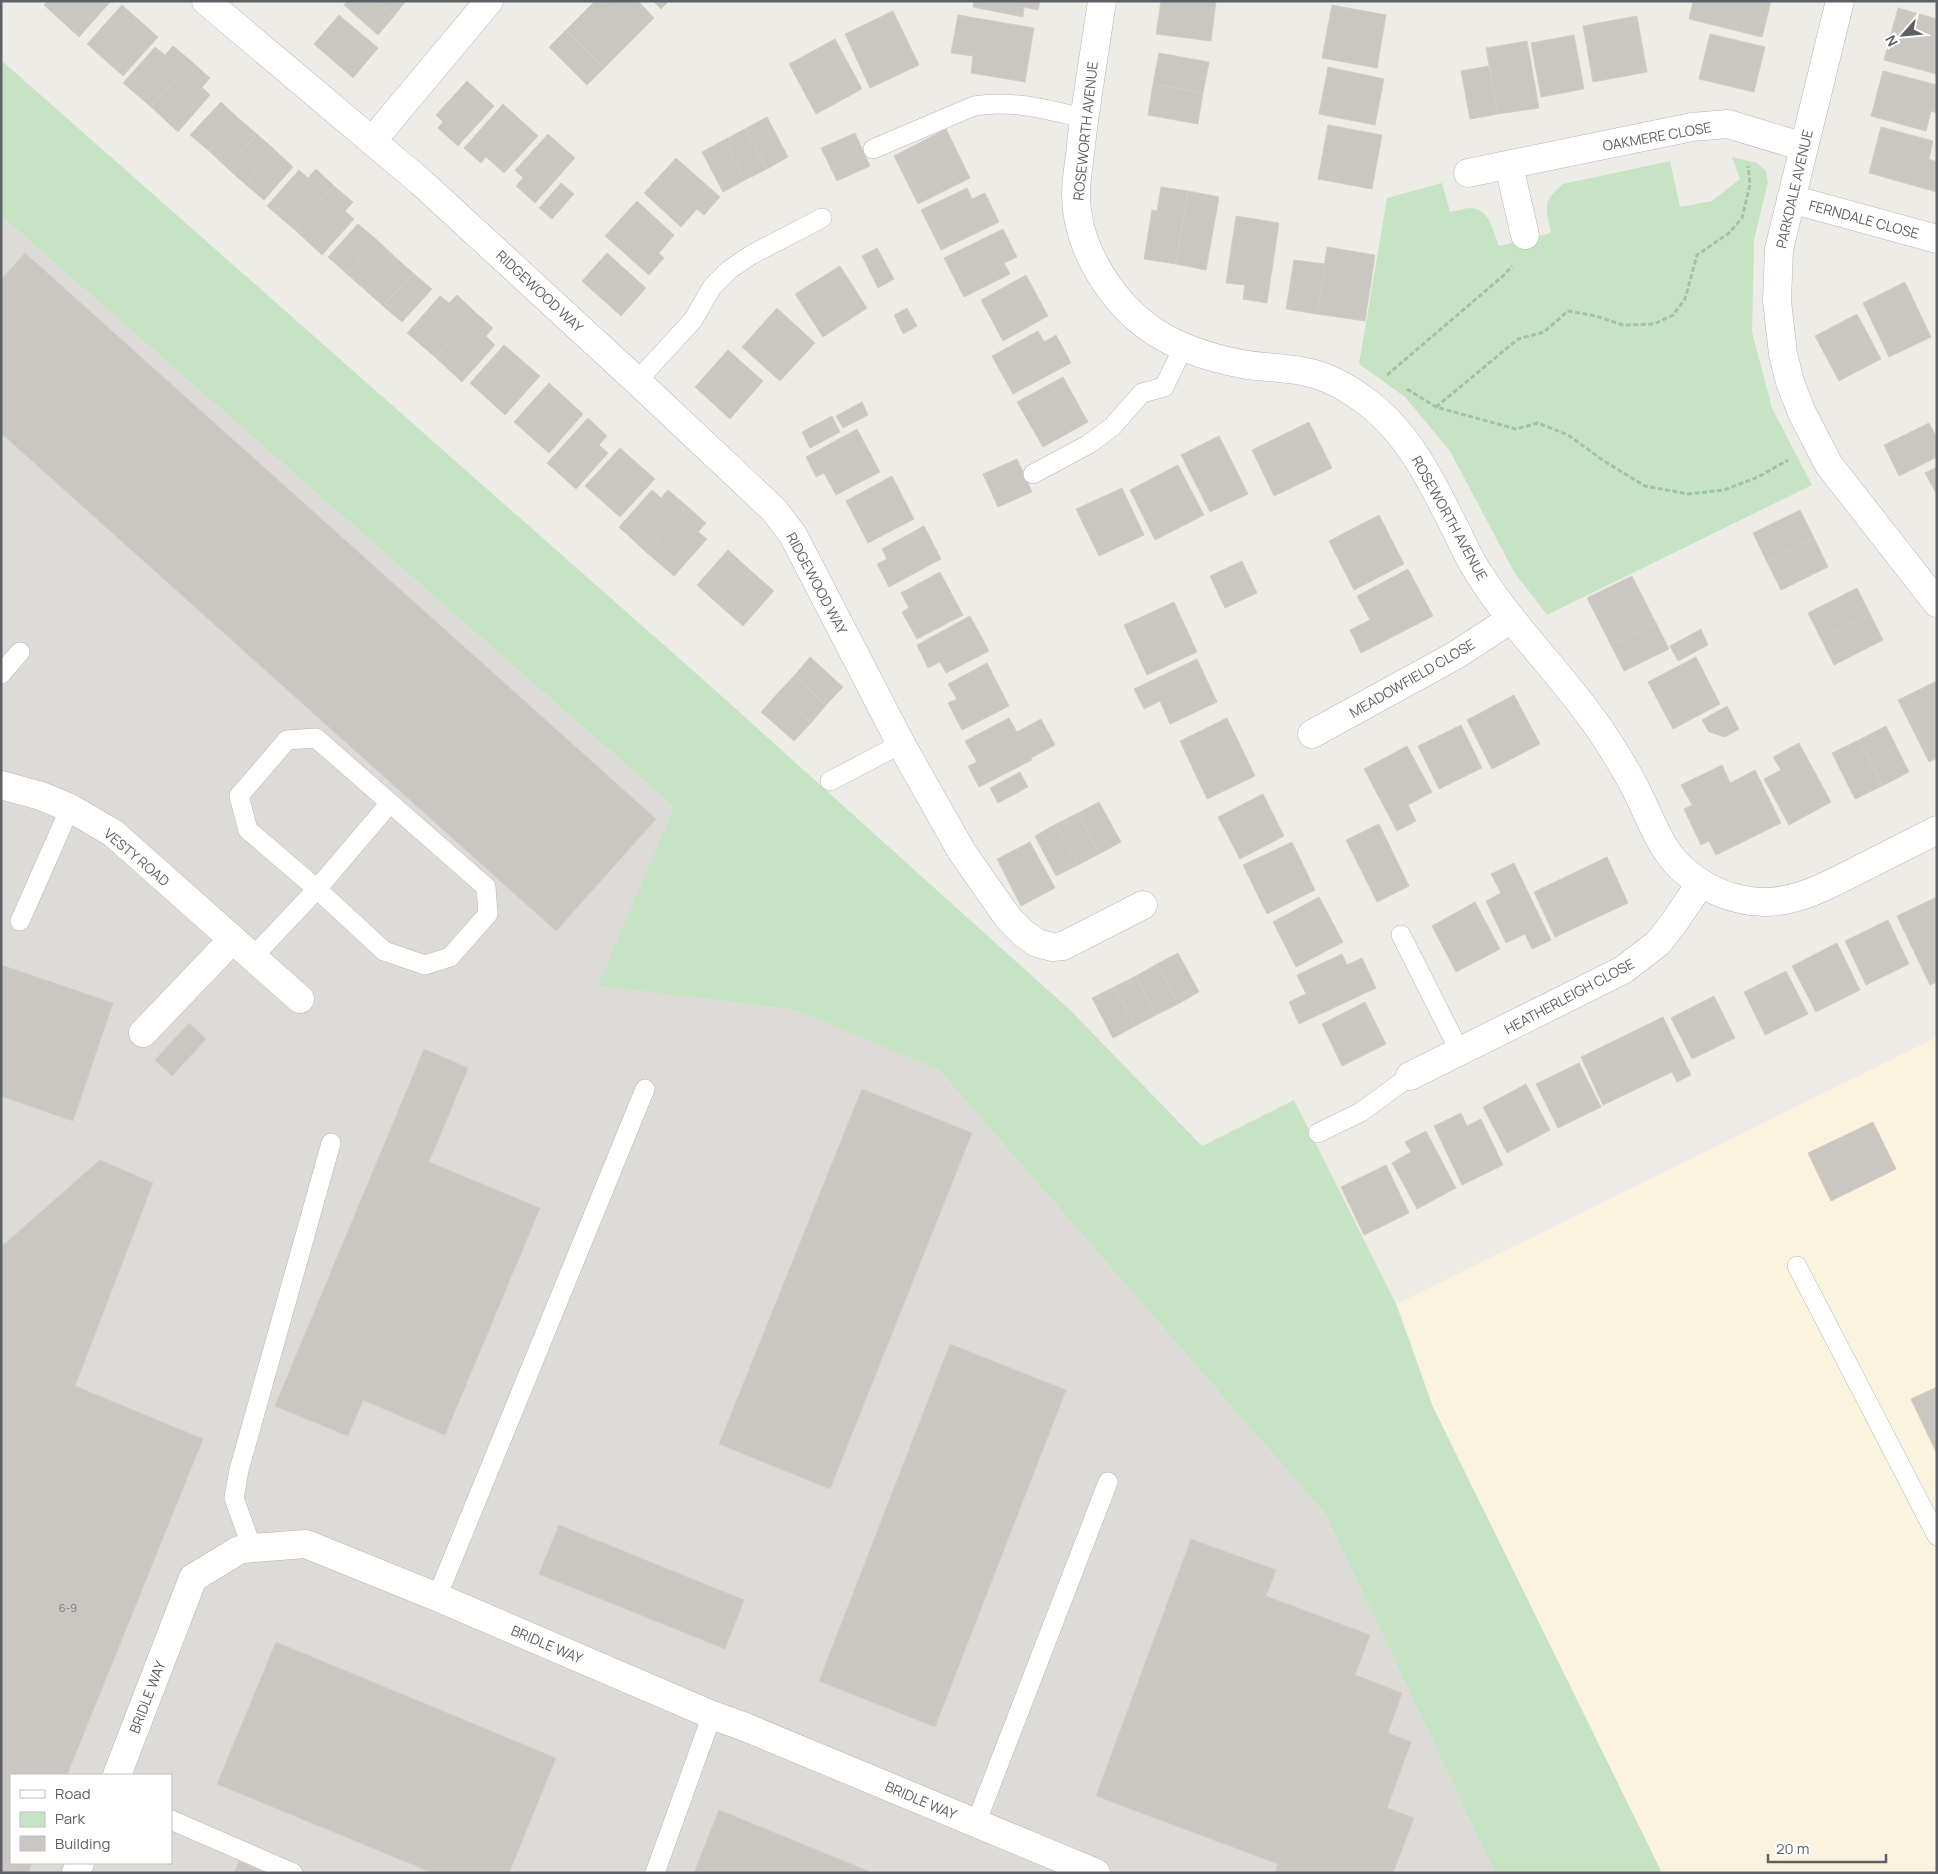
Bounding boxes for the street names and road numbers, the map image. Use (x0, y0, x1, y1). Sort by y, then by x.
street label: ROSEWORTH AVENUE (1068, 60, 1102, 202)
street label: OAKMERE CLOSE (1601, 117, 1713, 155)
street label: PARKDALE AVENUE (1771, 128, 1817, 250)
street label: FERNDALE CLOSE (1807, 195, 1921, 243)
street label: RIDGEWOOD WAY (492, 246, 588, 336)
street label: ROSEWORTH AVENUE (1408, 452, 1492, 584)
street label: RIDGEWOOD WAY (782, 529, 852, 637)
street label: MEADOWFIELD CLOSE (1346, 634, 1478, 722)
street label: VESTY ROAD (100, 824, 174, 890)
street label: HEATHERLEIGH CLOSE (1501, 954, 1637, 1038)
street label: BRIDLE WAY (508, 1620, 586, 1668)
street label: BRIDLE WAY (125, 1658, 170, 1736)
street label: BRIDLE WAY (882, 1776, 960, 1824)

